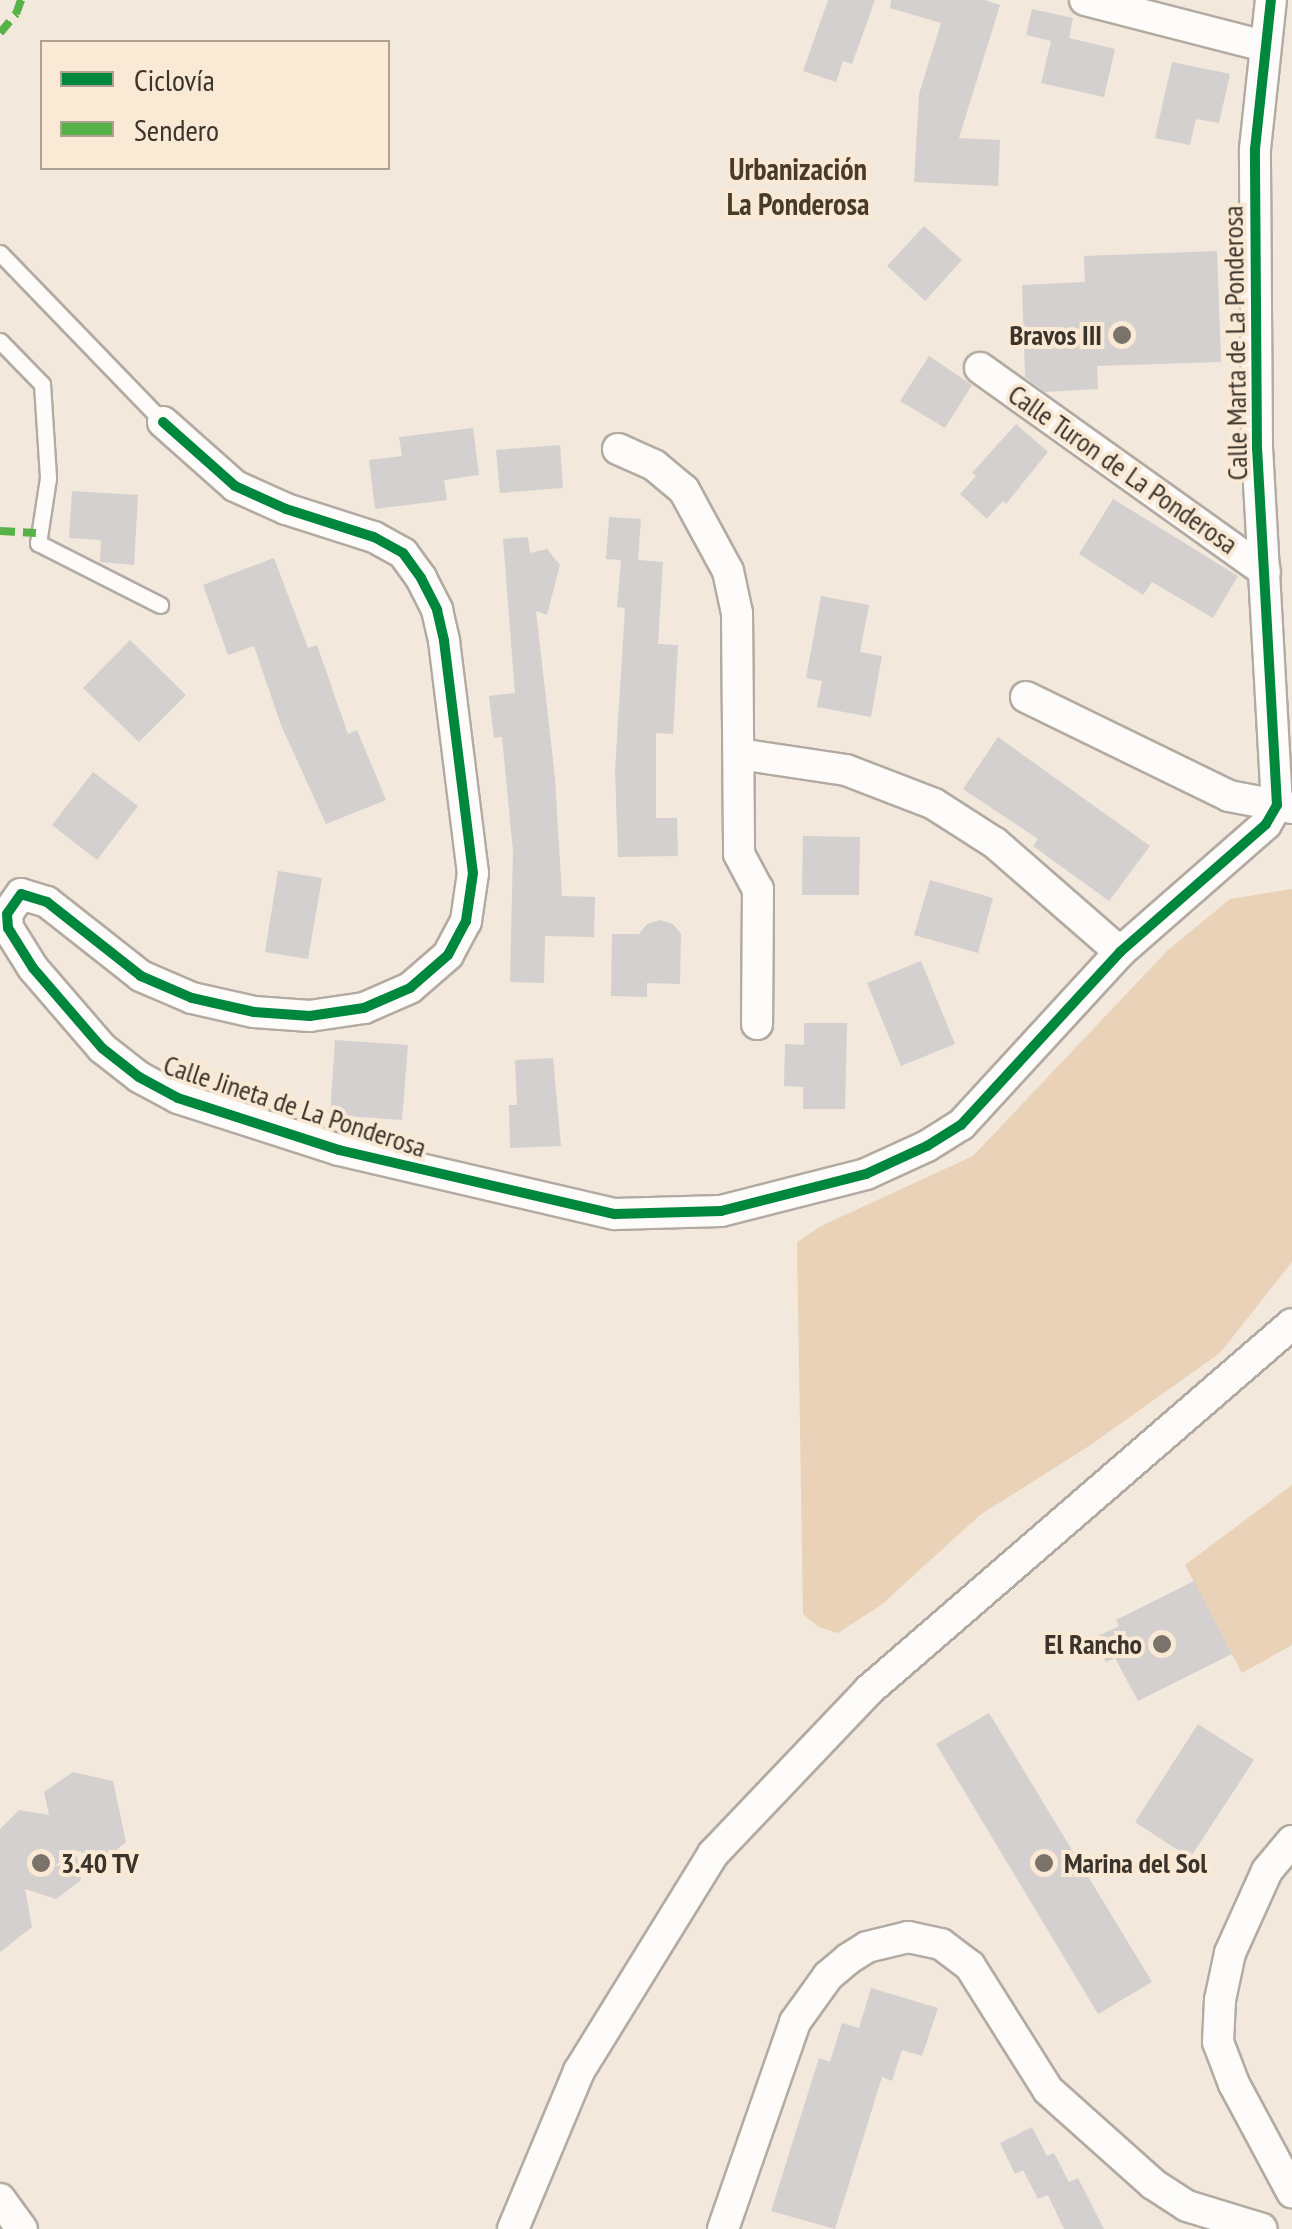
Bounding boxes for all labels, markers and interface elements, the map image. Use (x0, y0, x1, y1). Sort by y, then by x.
legend (40, 40, 390, 170)
text: Ciclovía (134, 60, 215, 99)
text: Sendero (134, 110, 219, 149)
district label: Urbanización La Ponderosa (727, 151, 869, 222)
street label: Calle Marta de La Ponderosa (1216, 205, 1254, 481)
place label: Bravos III (1010, 318, 1102, 352)
marker: Bravos III (1111, 324, 1133, 346)
street label: Calle Turon de La Ponderosa (1002, 377, 1244, 561)
street label: Calle Jineta de La Ponderosa (159, 1048, 431, 1164)
place label: El Rancho (1044, 1627, 1142, 1661)
marker: El Rancho (1151, 1633, 1173, 1655)
place label: 3.40 TV (61, 1846, 139, 1880)
place label: Marina del Sol (1064, 1846, 1207, 1880)
marker: 3.40 TV (30, 1852, 52, 1874)
marker: Marina del Sol (1033, 1852, 1055, 1874)

